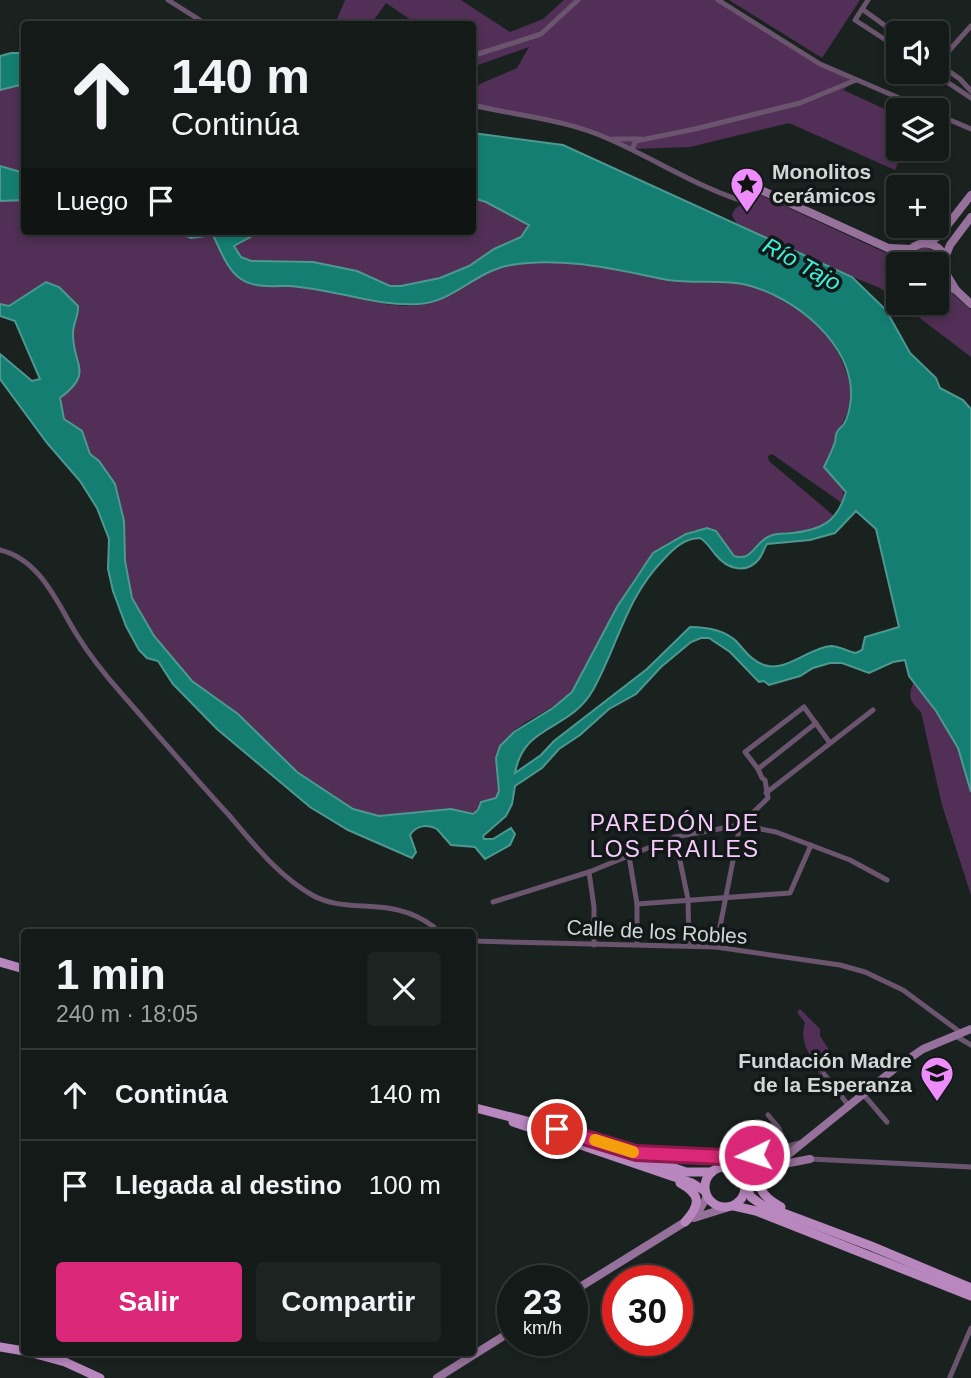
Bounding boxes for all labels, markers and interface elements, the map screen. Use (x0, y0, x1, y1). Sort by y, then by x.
map controls (886, 21, 949, 315)
button: sound (886, 21, 949, 84)
icon: ahead (56, 49, 147, 140)
text: 140 m (171, 49, 310, 103)
button: layers (886, 98, 949, 161)
text: Continúa (171, 106, 299, 142)
place label: Monolitos cerámicos (772, 160, 876, 207)
place icon: Monolitos cerámicos (728, 165, 766, 214)
button: + (886, 175, 949, 238)
icon: arrive (142, 182, 180, 220)
text: Luego (56, 186, 128, 216)
water label: Río Tajo (759, 232, 846, 296)
button: − (886, 252, 949, 315)
district label: PAREDÓN DE LOS FRAILES (590, 810, 760, 862)
street label: Calle de los Robles (566, 915, 748, 948)
text: 1 min (56, 951, 166, 998)
button: close (367, 952, 441, 1026)
text: 240 m · 18:05 (56, 1001, 198, 1027)
place label: Fundación Madre de la Esperanza (738, 1049, 912, 1096)
school or university icon: Fundación Madre de la Esperanza (918, 1054, 956, 1103)
icon: ahead (56, 1076, 94, 1114)
text: Continúa (115, 1079, 228, 1109)
text: 140 m (369, 1079, 441, 1109)
pin (527, 1099, 587, 1159)
icon: arrive (538, 1110, 576, 1148)
position arrow (717, 1118, 791, 1192)
icon: arrive (56, 1167, 94, 1205)
text: Llegada al destino (115, 1170, 342, 1200)
text: 100 m (369, 1170, 441, 1200)
button: Salir (56, 1262, 242, 1342)
button: Compartir (256, 1262, 441, 1342)
speed limit sign: 30 (602, 1265, 693, 1356)
text: 23 (523, 1282, 562, 1321)
text: km/h (523, 1318, 562, 1338)

